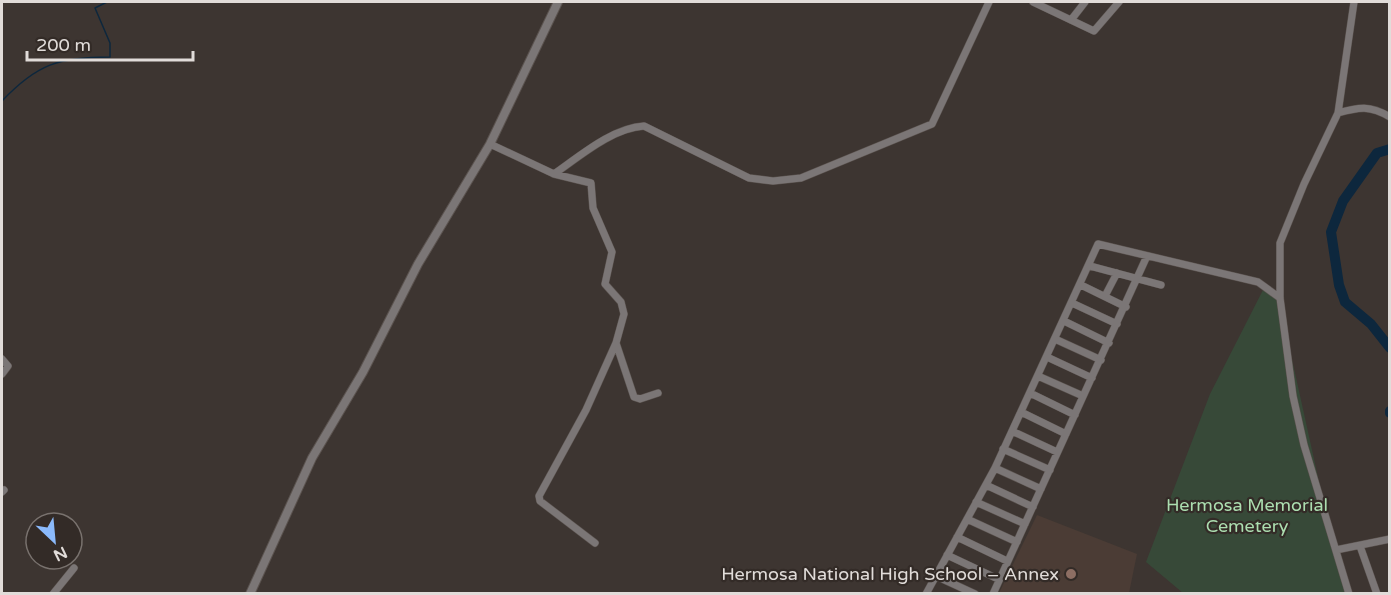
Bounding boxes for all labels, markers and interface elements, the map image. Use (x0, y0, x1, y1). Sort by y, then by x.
scale bar (27, 24, 194, 62)
text: 200 m (36, 34, 91, 56)
park label: Hermosa Memorial Cemetery (1166, 494, 1328, 537)
north arrow (24, 511, 84, 571)
text: N (50, 542, 70, 565)
place label: Hermosa National High School – Annex (721, 563, 1059, 585)
marker: Hermosa National High School – Annex (1064, 567, 1078, 581)

